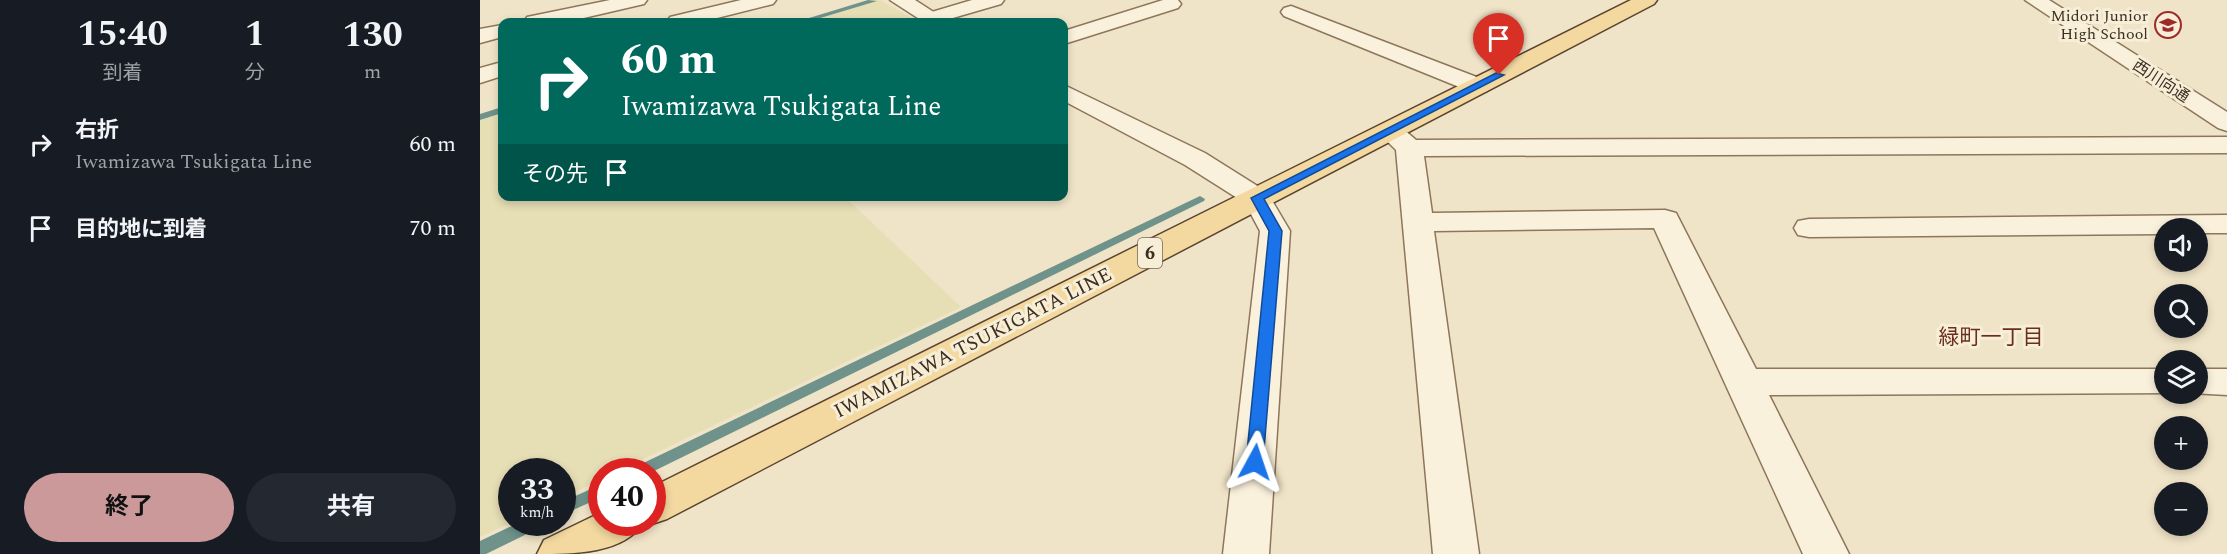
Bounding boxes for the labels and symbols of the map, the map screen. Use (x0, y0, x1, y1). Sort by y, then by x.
place label: Midori Junior High School (2050, 4, 2148, 46)
school or university icon: Midori Junior High School (2153, 10, 2183, 40)
pin (1473, 13, 1524, 75)
street label: 西川向通 (2128, 54, 2194, 108)
road number: 6 (1138, 238, 1162, 268)
street label: IWAMIZAWA TSUKIGATA LINE (829, 260, 1117, 426)
district label: 緑町一丁目 (1939, 322, 2044, 354)
position arrow (1223, 430, 1287, 494)
speed limit sign: 40 (588, 458, 666, 536)

